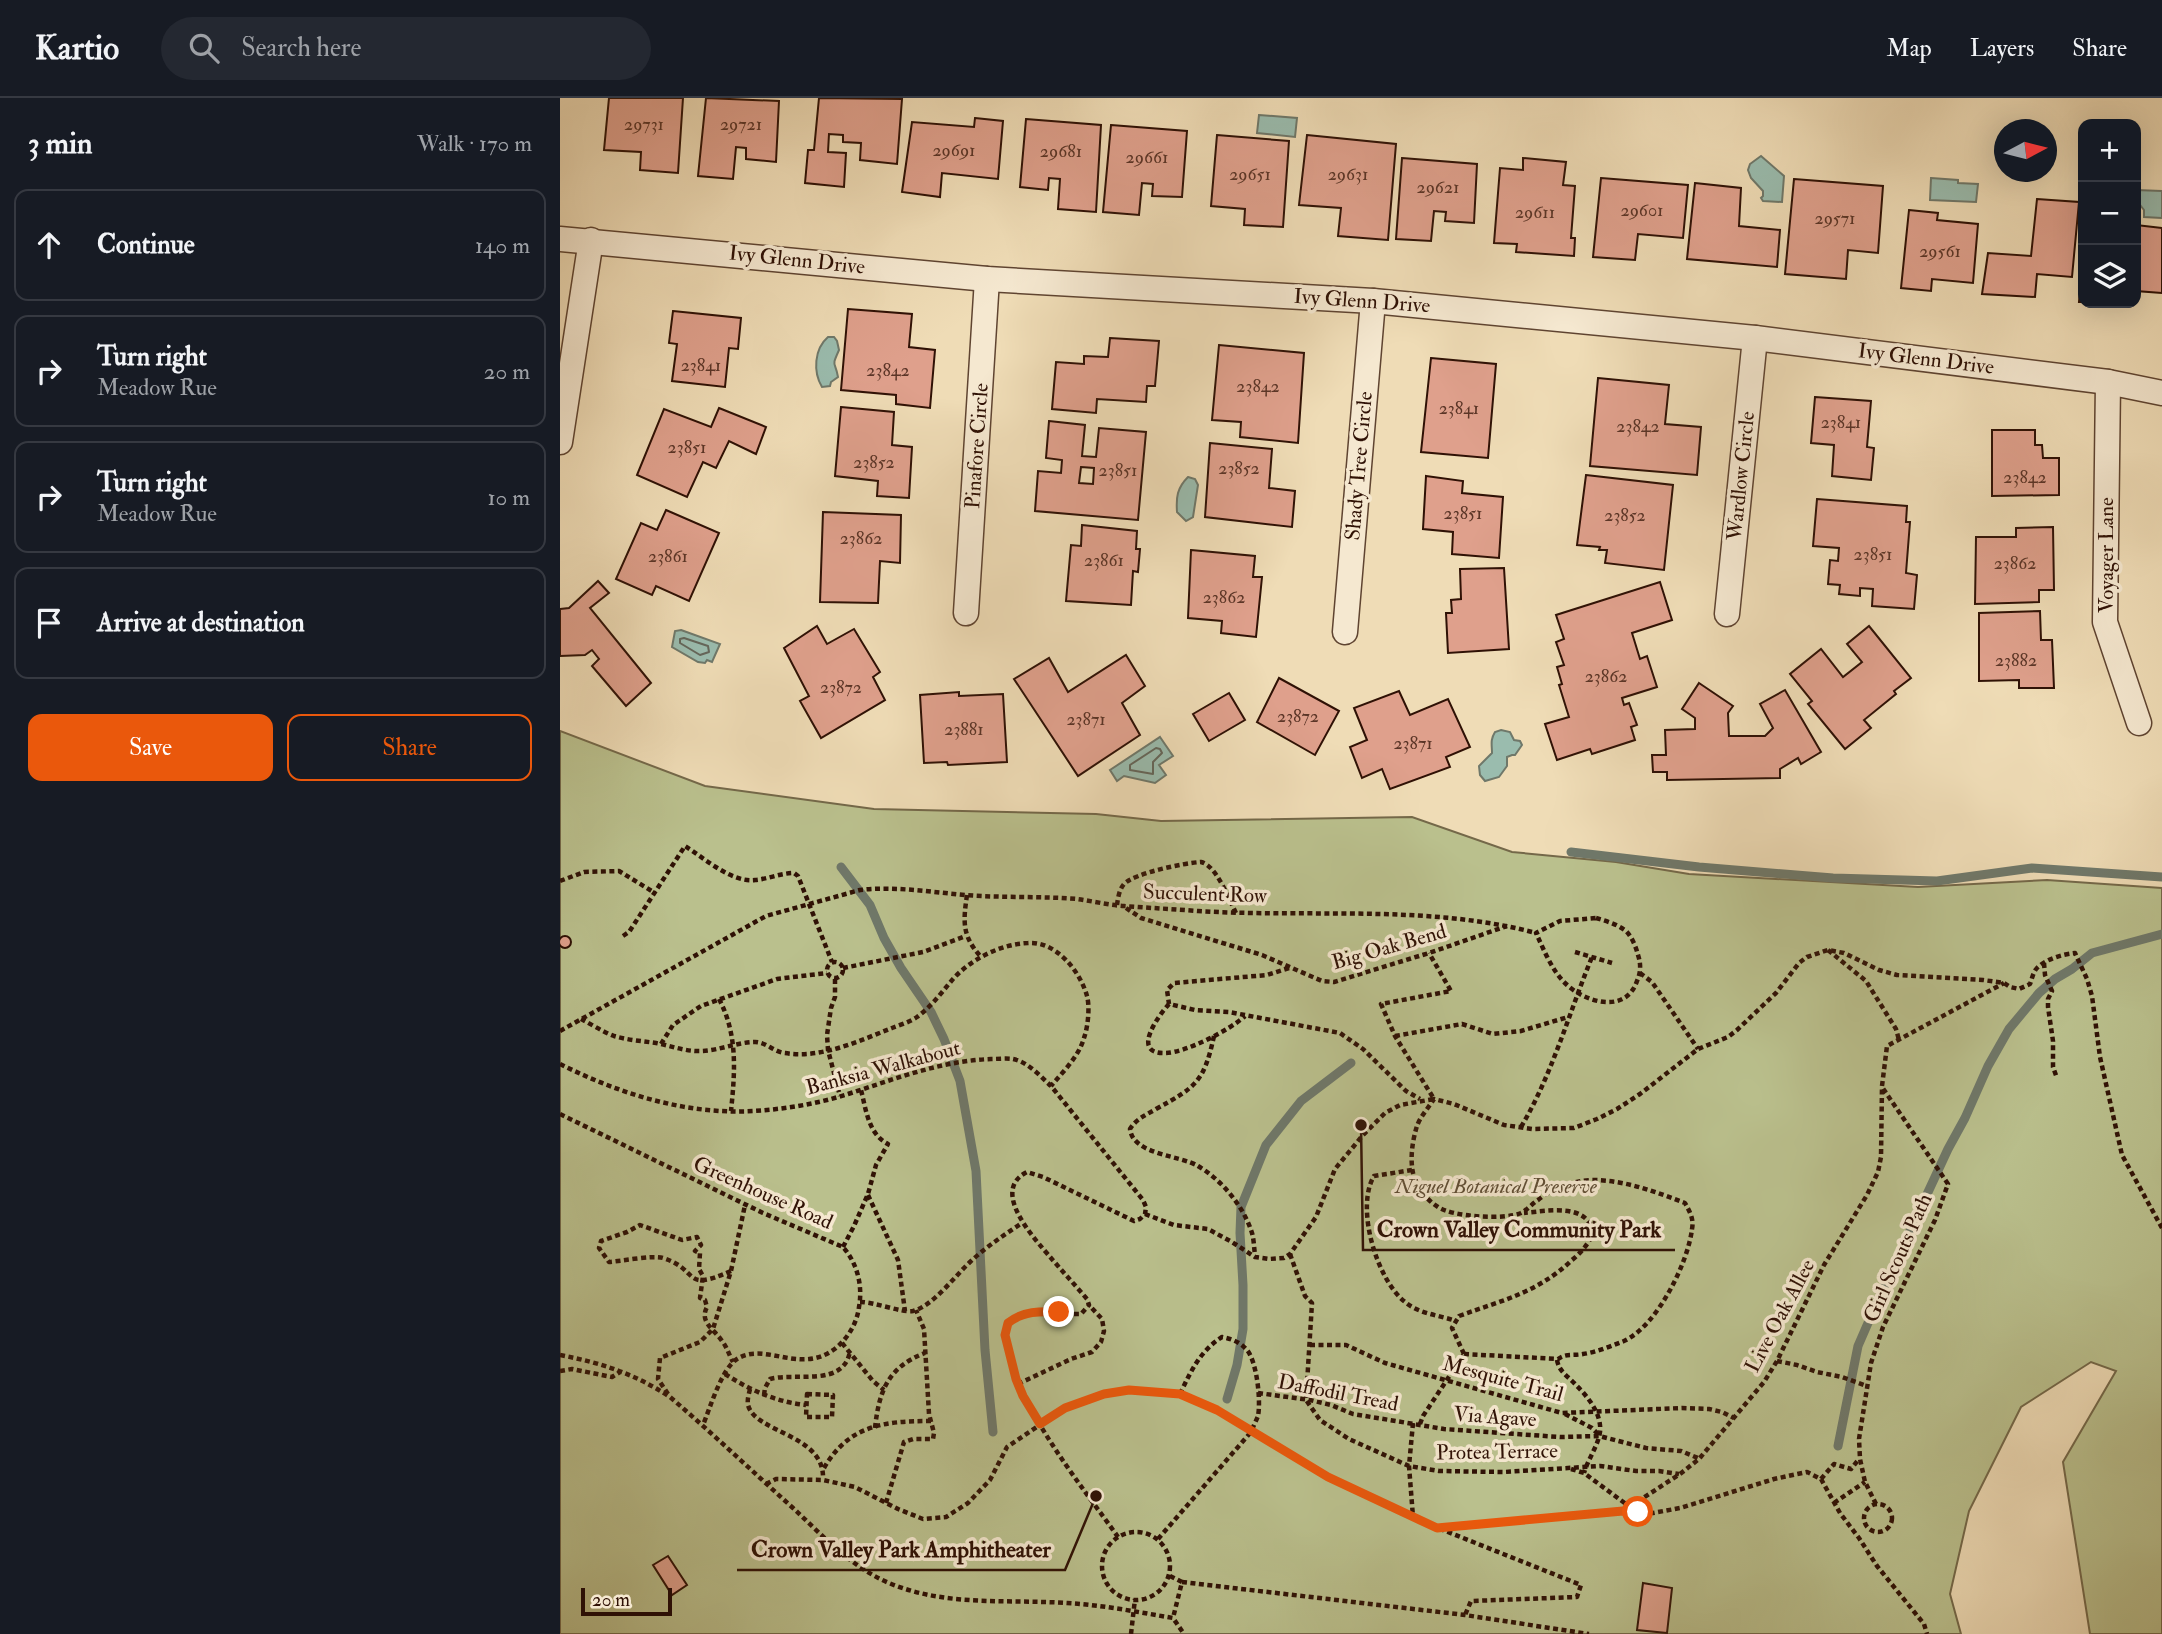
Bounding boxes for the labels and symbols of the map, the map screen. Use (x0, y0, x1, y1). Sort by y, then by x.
house number: 29731 (624, 113, 664, 136)
house number: 29721 (720, 113, 762, 136)
north arrow (1994, 119, 2057, 182)
house number: 29691 (933, 139, 976, 162)
house number: 29681 (1040, 140, 1082, 163)
house number: 29661 (1126, 146, 1168, 169)
house number: 29651 (1229, 163, 1271, 186)
house number: 29631 (1328, 163, 1368, 186)
house number: 29621 (1417, 176, 1459, 199)
house number: 29601 (1621, 199, 1663, 222)
house number: 29611 (1515, 201, 1555, 224)
house number: 29571 (1815, 207, 1855, 230)
street label: Ivy Glenn Drive (728, 239, 867, 281)
house number: 29561 (1919, 240, 1961, 263)
street label: Ivy Glenn Drive (1293, 283, 1431, 319)
street label: Ivy Glenn Drive (1856, 337, 1996, 381)
house number: 23841 (681, 354, 721, 377)
house number: 23842 (866, 359, 910, 382)
house number: 23842 (1236, 375, 1280, 398)
street label: Pinafore Circle (959, 382, 995, 510)
street label: Shady Tree Circle (1339, 390, 1379, 542)
house number: 23841 (1439, 397, 1479, 420)
street label: Wardlow Circle (1721, 410, 1761, 543)
house number: 23841 (1821, 411, 1861, 434)
house number: 23842 (1616, 415, 1660, 438)
house number: 23851 (668, 436, 706, 459)
house number: 23852 (853, 451, 895, 474)
house number: 23852 (1218, 457, 1260, 480)
house number: 23851 (1099, 459, 1137, 482)
house number: 23842 (2003, 466, 2047, 489)
street label: Voyager Lane (2093, 497, 2120, 613)
house number: 23851 (1444, 502, 1482, 525)
house number: 23852 (1604, 504, 1646, 527)
house number: 23862 (840, 527, 882, 550)
house number: 23851 (1854, 543, 1892, 566)
house number: 23861 (648, 545, 688, 568)
house number: 23861 (1084, 549, 1124, 572)
house number: 23862 (1994, 552, 2036, 575)
house number: 23862 (1203, 586, 1245, 609)
house number: 23882 (1995, 649, 2037, 672)
house number: 23862 (1585, 665, 1627, 688)
house number: 23872 (820, 676, 862, 699)
house number: 23872 (1277, 705, 1319, 728)
house number: 23871 (1066, 708, 1106, 731)
house number: 23881 (944, 718, 984, 741)
house number: 23871 (1393, 732, 1433, 755)
street label: Succulent Row (1143, 878, 1268, 910)
street label: Big Oak Bend (1329, 918, 1450, 976)
street label: Banksia Walkabout (803, 1034, 963, 1102)
street label: Greenhouse Road (689, 1150, 838, 1236)
park label: Niguel Botanical Preserve (1394, 1173, 1598, 1200)
street label: Girl Scouts Path (1858, 1189, 1938, 1327)
callout: Crown Valley Community Park (1363, 1206, 1675, 1250)
text: Crown Valley Community Park (1377, 1215, 1662, 1245)
street label: Live Oak Allee (1739, 1254, 1821, 1377)
route end (1043, 1296, 1074, 1327)
street label: Mesquite Trail (1440, 1350, 1567, 1408)
street label: Daffodil Tread (1275, 1368, 1401, 1418)
street label: Via Agave (1453, 1401, 1538, 1433)
street label: Protea Terrace (1436, 1437, 1558, 1467)
route start (1622, 1496, 1653, 1527)
callout: Crown Valley Park Amphitheater (737, 1526, 1065, 1570)
text: Crown Valley Park Amphitheater (751, 1535, 1051, 1565)
scale bar (581, 1585, 672, 1617)

